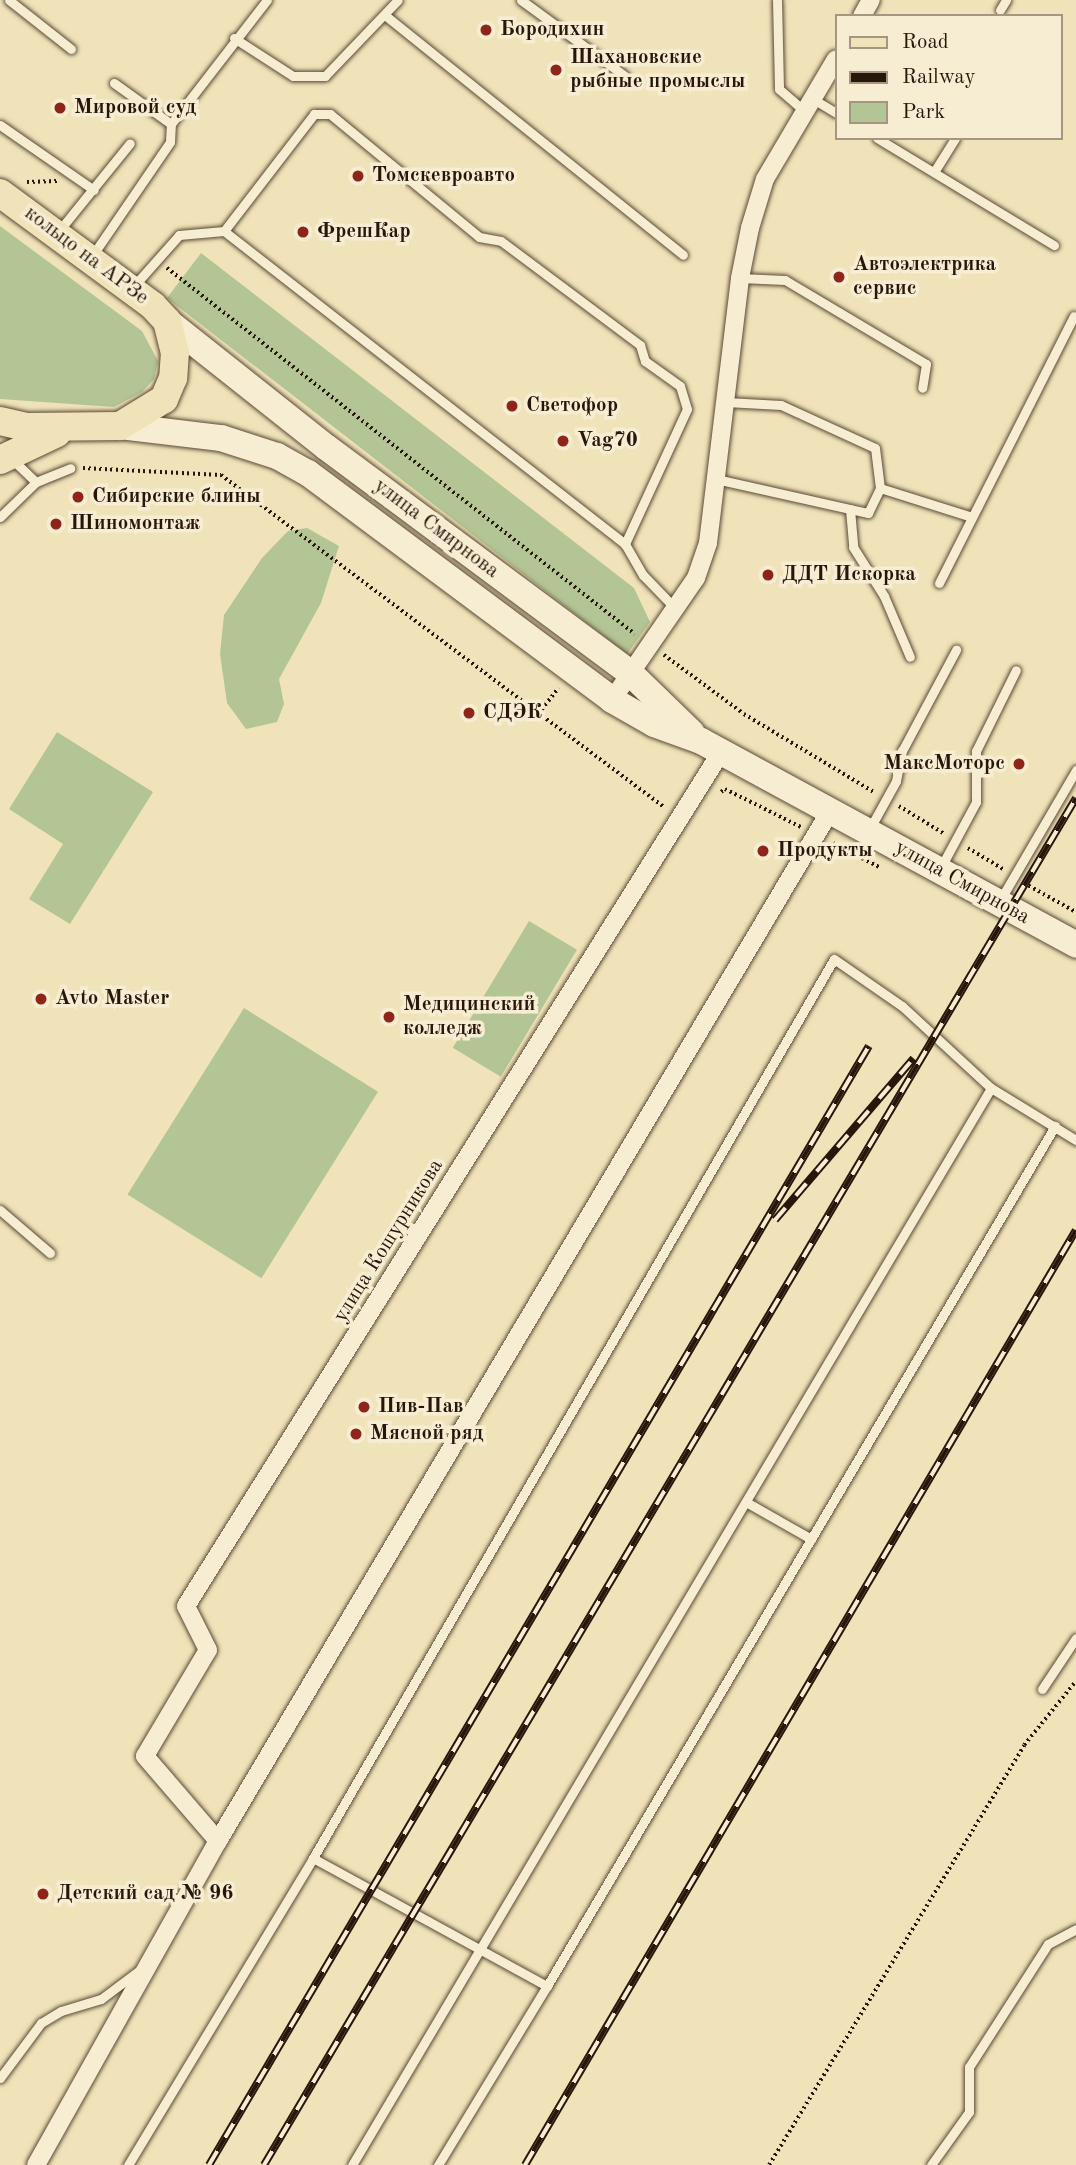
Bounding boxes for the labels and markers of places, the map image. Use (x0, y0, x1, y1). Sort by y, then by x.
place label: Бородихин (500, 17, 604, 43)
marker: Бородихин (478, 22, 494, 38)
place label: Шахановские рыбные промыслы (570, 45, 745, 95)
marker: Шахановские рыбные промыслы (548, 62, 564, 78)
place label: Мировой суд (74, 95, 196, 121)
marker: Мировой суд (52, 100, 68, 116)
place label: Томскевроавто (372, 163, 515, 189)
marker: Томскевроавто (350, 168, 366, 184)
place label: ФрешКар (317, 219, 411, 245)
marker: ФрешКар (295, 224, 311, 240)
place label: Автоэлектрика сервис (853, 252, 996, 302)
marker: Автоэлектрика сервис (831, 269, 847, 285)
place label: Светофор (526, 393, 618, 419)
marker: Светофор (504, 398, 520, 414)
place label: Vag70 (577, 428, 638, 454)
marker: Vag70 (555, 433, 571, 449)
place label: Сибирские блины (92, 484, 261, 510)
marker: Сибирские блины (70, 489, 86, 505)
place label: Шиномонтаж (70, 511, 200, 537)
marker: Шиномонтаж (48, 516, 64, 532)
place label: ДДТ Искорка (782, 562, 916, 588)
marker: ДДТ Искорка (760, 567, 776, 583)
place label: СДЭК (483, 700, 542, 726)
marker: СДЭК (461, 705, 477, 721)
place label: МаксМоторс (883, 751, 1005, 777)
marker: МаксМоторс (1011, 756, 1027, 772)
place label: Продукты (777, 838, 873, 864)
marker: Продукты (755, 843, 771, 859)
place label: Avto Master (55, 986, 169, 1012)
marker: Avto Master (33, 991, 49, 1007)
place label: Медицинский колледж (403, 992, 536, 1042)
marker: Медицинский колледж (381, 1009, 397, 1025)
place label: Пив-Пав (378, 1394, 464, 1420)
marker: Пив-Пав (356, 1399, 372, 1415)
place label: Мясной ряд (370, 1421, 484, 1447)
marker: Мясной ряд (348, 1426, 364, 1442)
place label: Детский сад № 96 (57, 1881, 233, 1907)
marker: Детский сад № 96 (35, 1886, 51, 1902)

